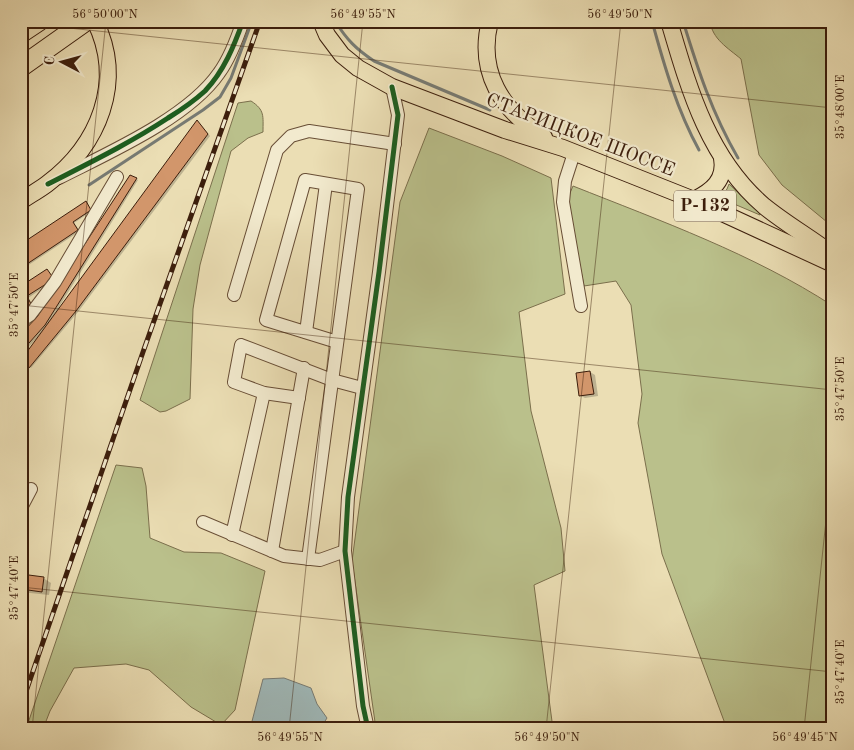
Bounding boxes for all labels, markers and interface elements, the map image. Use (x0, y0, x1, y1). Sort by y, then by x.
text: 56°50'00"N (72, 8, 138, 21)
text: 56°49'55"N (330, 8, 396, 21)
text: 56°49'50"N (587, 8, 653, 21)
north arrow (38, 38, 88, 88)
text: С (43, 55, 58, 66)
text: 35°48'00"E (834, 75, 847, 139)
street label: СТАРИЦКОЕ ШОССЕ (483, 91, 677, 181)
road number: Р-132 (674, 190, 736, 222)
text: 35°47'50"E (8, 273, 21, 337)
text: 35°47'50"E (834, 357, 847, 421)
text: 35°47'40"E (8, 556, 21, 620)
text: 35°47'40"E (834, 640, 847, 704)
text: 56°49'55"N (257, 731, 323, 744)
text: 56°49'50"N (514, 731, 580, 744)
text: 56°49'45"N (772, 731, 838, 744)

